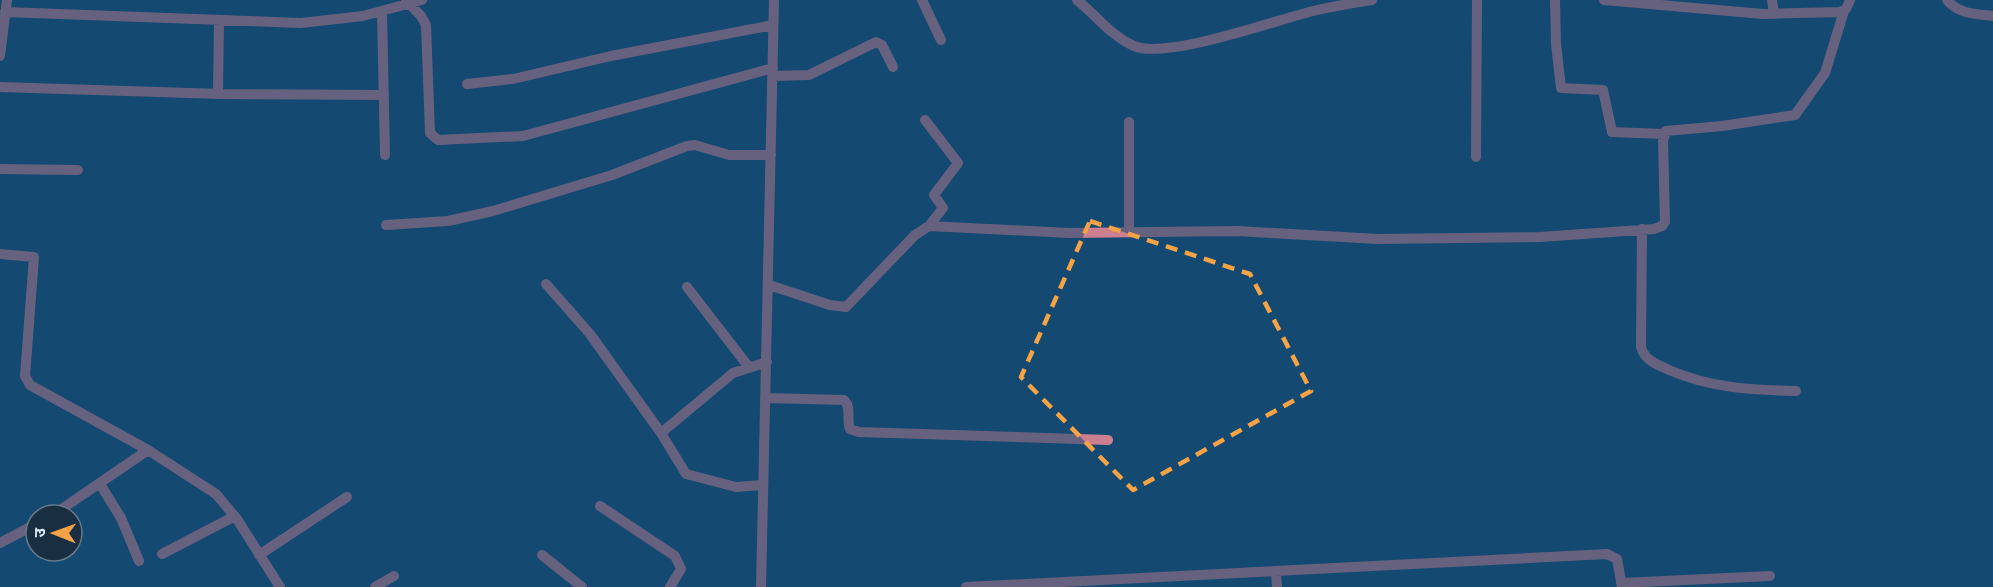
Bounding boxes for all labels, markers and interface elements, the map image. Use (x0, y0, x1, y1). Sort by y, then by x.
north arrow (24, 503, 84, 563)
text: उ (29, 527, 49, 538)

